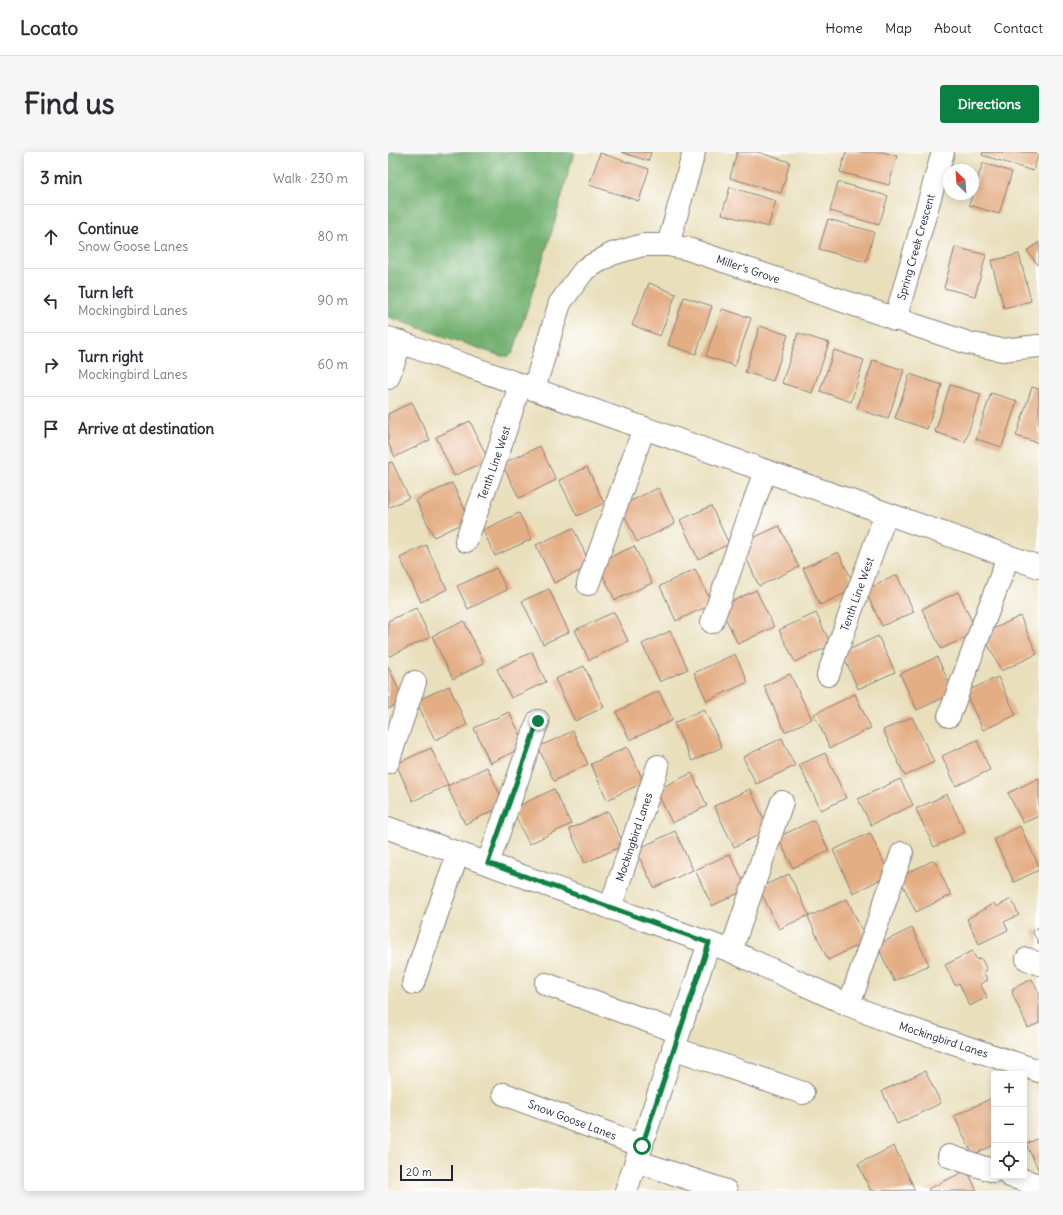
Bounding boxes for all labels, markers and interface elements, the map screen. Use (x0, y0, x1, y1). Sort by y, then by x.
text: Locato (20, 16, 78, 40)
text: Home (825, 19, 863, 37)
text: Map (885, 19, 912, 37)
text: About (934, 19, 972, 37)
text: Contact (994, 19, 1043, 37)
button: Directions (940, 85, 1039, 123)
text: Find us (24, 86, 115, 122)
north arrow (943, 164, 979, 200)
text: 3 min (40, 167, 82, 189)
text: Walk · 230 m (273, 170, 348, 187)
street label: Spring Creek Crescent (894, 192, 938, 302)
text: Continue (78, 219, 139, 238)
icon: ahead (40, 226, 62, 248)
text: 80 m (317, 228, 348, 245)
text: Snow Goose Lanes (78, 238, 188, 255)
street label: Miller's Grove (714, 252, 782, 286)
text: Turn left (78, 283, 133, 302)
icon: left (40, 290, 62, 312)
text: 90 m (317, 292, 348, 309)
text: Mockingbird Lanes (78, 302, 188, 319)
text: Turn right (78, 347, 143, 366)
icon: right (40, 354, 62, 376)
text: 60 m (317, 356, 348, 373)
text: Mockingbird Lanes (78, 366, 188, 383)
icon: arrive (40, 418, 62, 440)
text: Arrive at destination (78, 419, 214, 438)
street label: Tenth Line West (475, 424, 513, 502)
street label: Tenth Line West (837, 555, 877, 633)
route end (529, 712, 547, 730)
street label: Mockingbird Lanes (613, 791, 656, 883)
street label: Mockingbird Lanes (897, 1018, 990, 1061)
map controls (991, 1071, 1027, 1179)
button: + (991, 1071, 1027, 1107)
street label: Snow Goose Lanes (526, 1097, 618, 1143)
button: − (991, 1107, 1027, 1143)
route start (633, 1137, 651, 1155)
button: locate (991, 1143, 1027, 1179)
scale bar (400, 1163, 453, 1182)
text: 20 m (406, 1165, 432, 1179)

